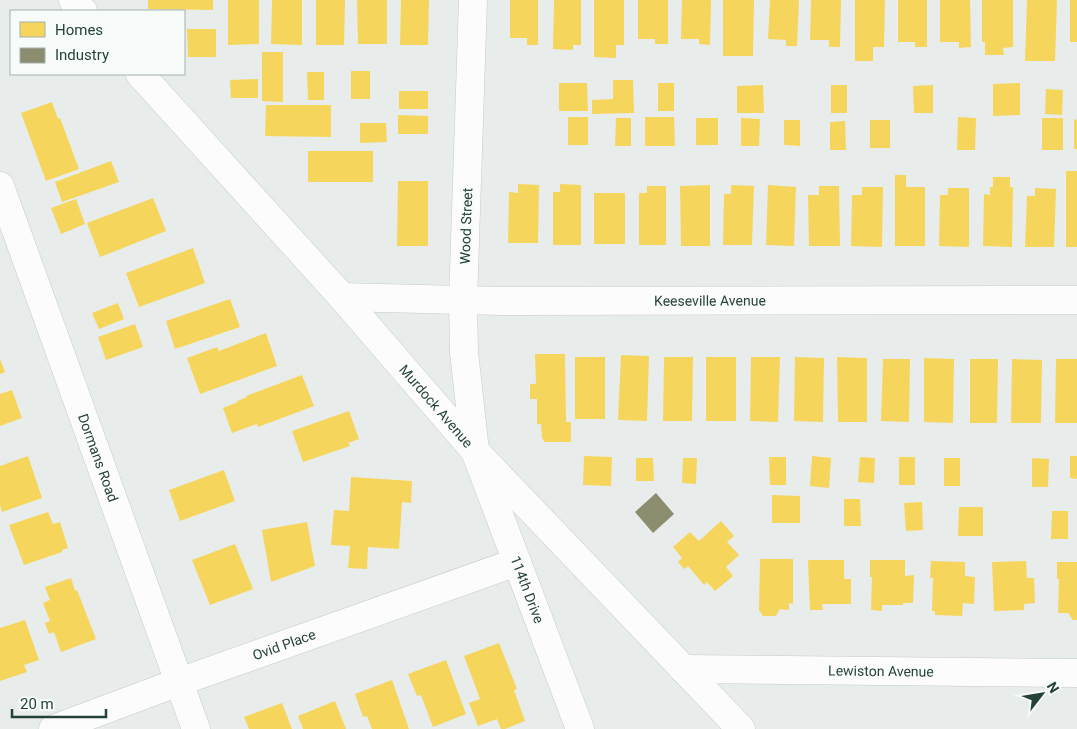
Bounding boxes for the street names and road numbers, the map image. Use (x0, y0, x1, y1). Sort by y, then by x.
street label: Wood Street (457, 187, 475, 264)
street label: Keeseville Avenue (654, 293, 766, 309)
street label: Murdock Avenue (396, 361, 476, 451)
street label: Dormans Road (75, 412, 121, 504)
street label: 114th Drive (507, 554, 547, 626)
street label: Ovid Place (250, 626, 318, 663)
street label: Lewiston Avenue (828, 662, 934, 680)

